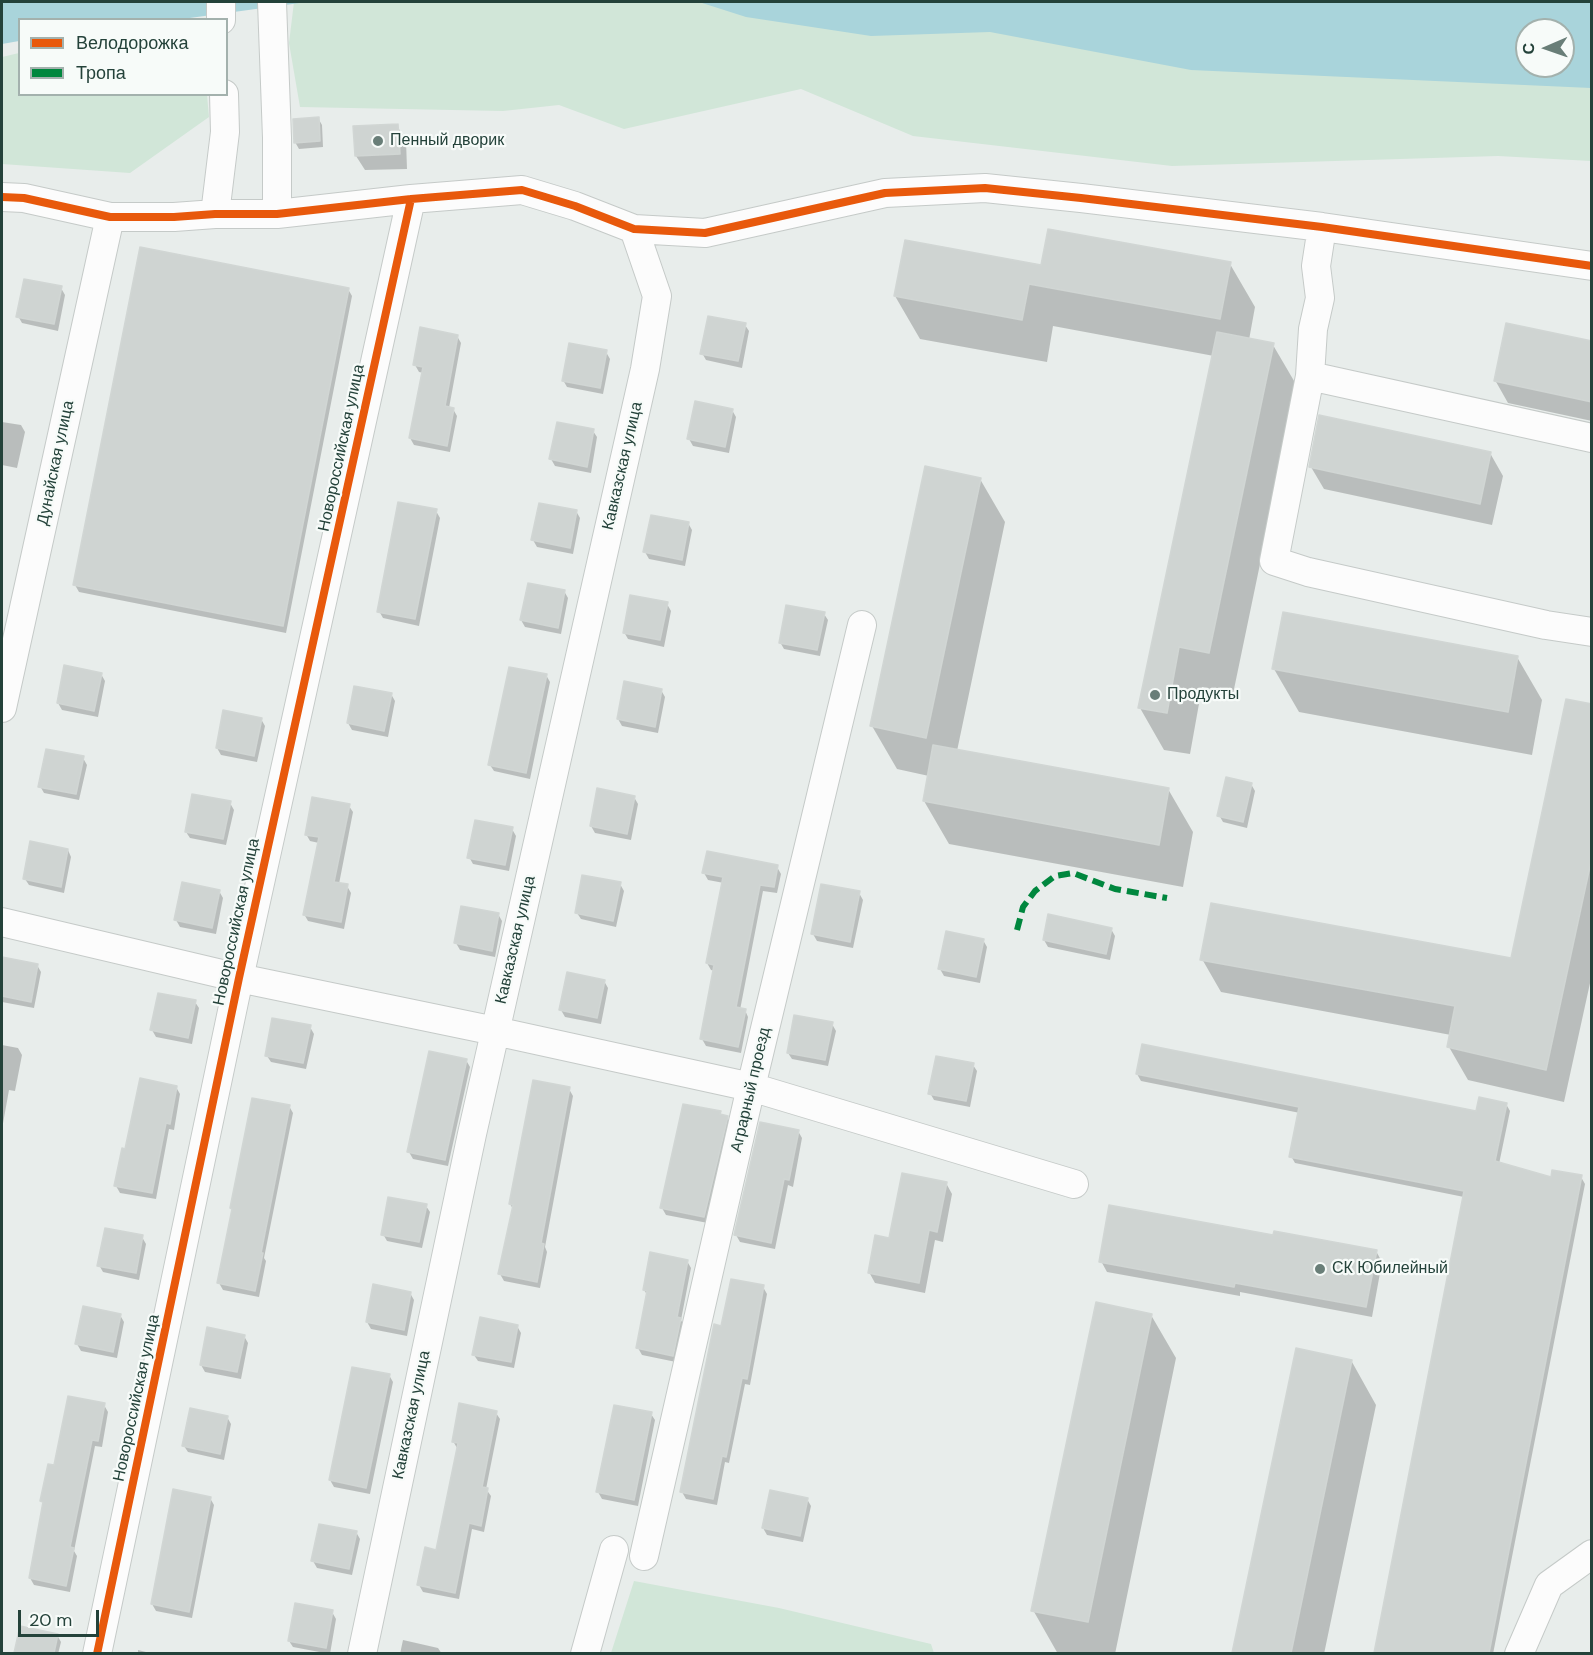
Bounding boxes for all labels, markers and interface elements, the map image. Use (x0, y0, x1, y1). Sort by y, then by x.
legend (18, 18, 228, 96)
north arrow (1515, 18, 1575, 78)
text: Велодорожка (76, 31, 188, 55)
text: С (1518, 42, 1539, 55)
text: Тропа (76, 61, 126, 85)
place label: Пенный дворик (390, 131, 504, 151)
marker: Пенный дворик (371, 134, 385, 148)
street label: Новороссийская улица (315, 363, 369, 533)
street label: Дунайская улица (33, 399, 79, 527)
street label: Кавказская улица (599, 400, 647, 532)
place label: Продукты (1167, 685, 1239, 705)
marker: Продукты (1148, 688, 1162, 702)
street label: Новороссийская улица (210, 837, 264, 1007)
street label: Кавказская улица (492, 874, 540, 1006)
street label: Аграрный проезд (727, 1025, 775, 1155)
place label: СК Юбилейный (1332, 1259, 1448, 1279)
marker: СК Юбилейный (1313, 1262, 1327, 1276)
street label: Новороссийская улица (110, 1313, 164, 1483)
street label: Кавказская улица (389, 1349, 435, 1481)
scale bar (21, 1598, 102, 1636)
text: 20 m (29, 1608, 72, 1632)

